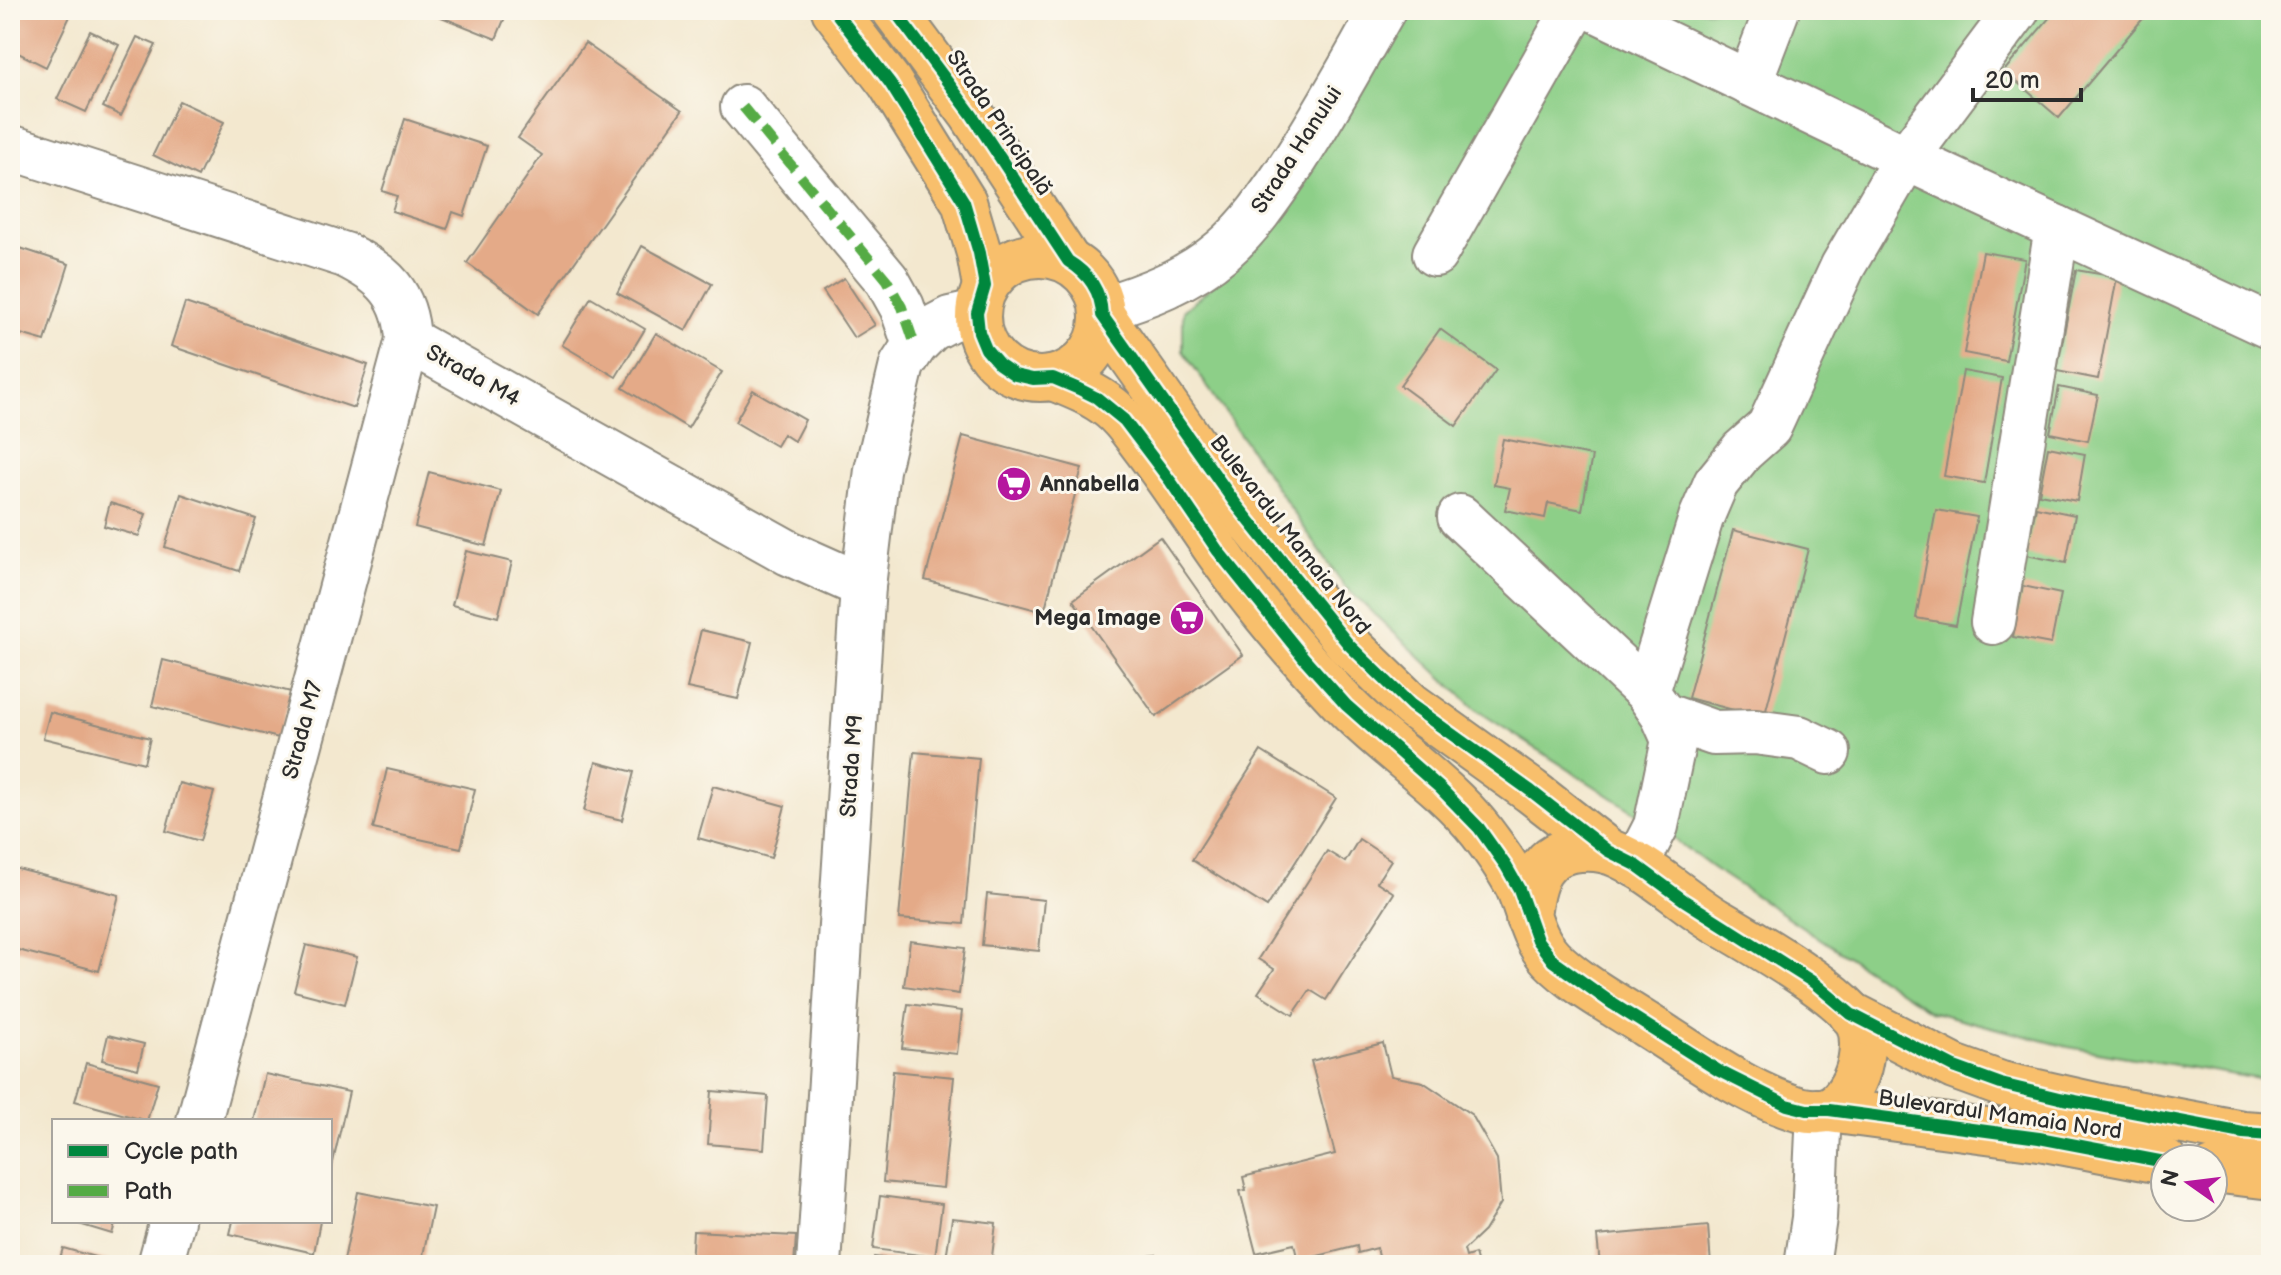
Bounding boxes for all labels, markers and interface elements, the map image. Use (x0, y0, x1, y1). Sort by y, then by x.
street label: Strada Principală (940, 45, 1058, 201)
scale bar (1973, 52, 2081, 102)
text: 20 m (1985, 66, 2040, 95)
street label: Strada Hanului (1246, 81, 1348, 219)
street label: Strada M4 (421, 339, 525, 413)
street label: Bulevardul Mamaia Nord (1204, 430, 1376, 640)
supermarket icon: Annabella (995, 465, 1033, 503)
place label: Annabella (1039, 471, 1140, 498)
supermarket icon: Mega Image (1168, 599, 1206, 637)
place label: Mega Image (1034, 605, 1161, 632)
street label: Strada M7 (277, 678, 329, 782)
street label: Strada M9 (835, 714, 869, 818)
street label: Bulevardul Mamaia Nord (1876, 1085, 2124, 1145)
legend (52, 1119, 332, 1223)
text: Cycle path (124, 1137, 238, 1166)
north arrow (2149, 1143, 2229, 1223)
text: N (2156, 1167, 2186, 1190)
text: Path (124, 1177, 172, 1206)

